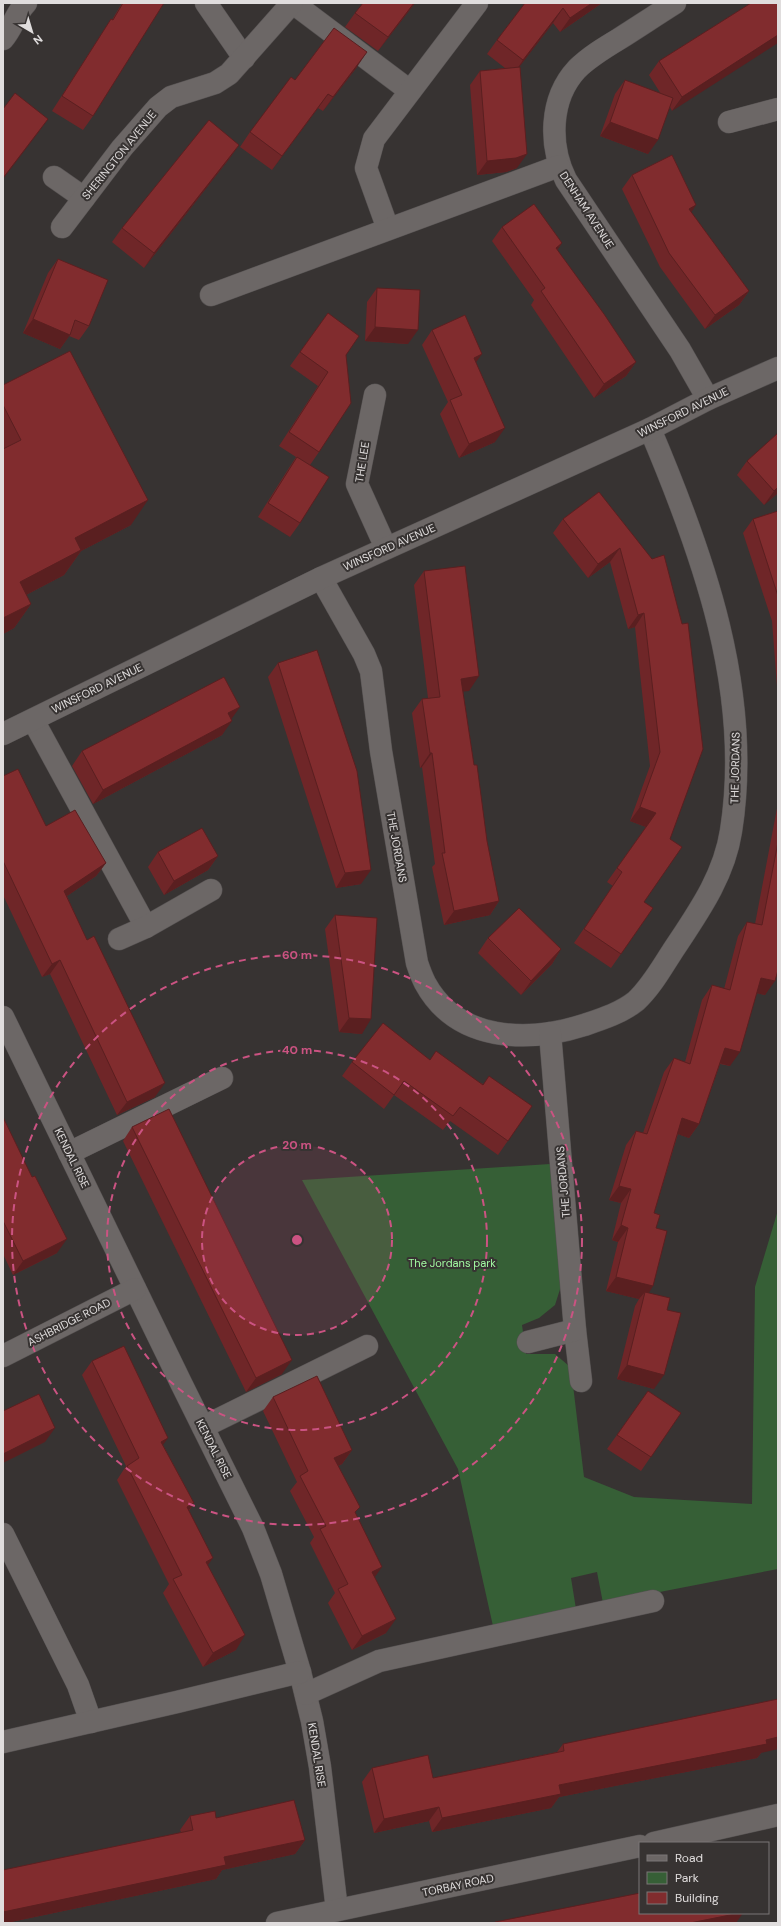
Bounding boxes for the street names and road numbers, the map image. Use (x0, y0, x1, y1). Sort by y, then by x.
street label: SHERINGTON AVENUE (79, 108, 159, 202)
street label: DENHAM AVENUE (557, 169, 617, 251)
street label: WINSFORD AVENUE (635, 384, 731, 440)
street label: THE LEE (352, 441, 372, 483)
street label: WINSFORD AVENUE (341, 520, 437, 574)
street label: WINSFORD AVENUE (49, 660, 145, 716)
street label: THE JORDANS (727, 732, 743, 804)
street label: THE JORDANS (384, 810, 410, 884)
street label: KENDAL RISE (51, 1126, 93, 1190)
street label: THE JORDANS (553, 1146, 573, 1218)
street label: ASHBRIDGE ROAD (25, 1295, 113, 1349)
street label: KENDAL RISE (193, 1417, 235, 1481)
street label: KENDAL RISE (305, 1722, 329, 1788)
street label: TORBAY ROAD (421, 1871, 495, 1899)

